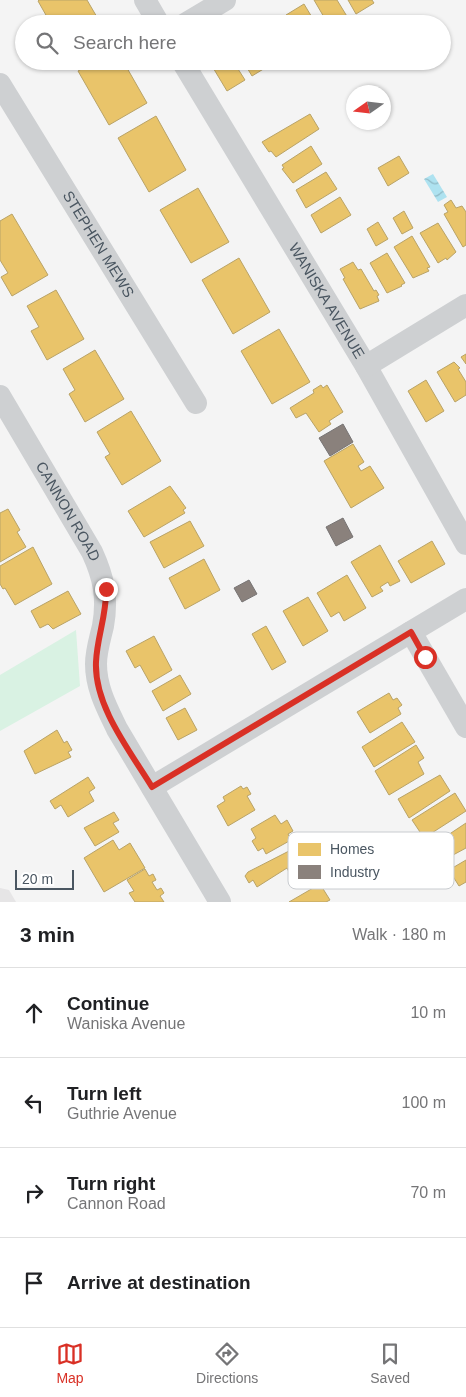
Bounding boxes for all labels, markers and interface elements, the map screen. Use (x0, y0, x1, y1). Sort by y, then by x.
search box (15, 15, 451, 70)
icon: search (33, 29, 61, 57)
text: Search here (73, 32, 177, 53)
north arrow (346, 85, 391, 130)
street label: STEPHEN MEWS (60, 188, 138, 300)
street label: WANISKA AVENUE (286, 240, 368, 361)
street label: CANNON ROAD (33, 458, 104, 564)
route end (95, 578, 118, 601)
route start (414, 646, 437, 669)
legend (288, 832, 454, 889)
text: Homes (330, 841, 374, 857)
text: Industry (330, 864, 380, 880)
scale bar (15, 867, 74, 890)
text: 20 m (22, 871, 53, 887)
text: 3 min (20, 923, 75, 946)
text: Walk · 180 m (352, 926, 446, 943)
text: Continue (67, 993, 149, 1014)
icon: ahead (20, 999, 48, 1027)
text: 10 m (410, 1004, 446, 1021)
text: Waniska Avenue (67, 1015, 185, 1032)
text: Turn left (67, 1083, 142, 1104)
icon: left (20, 1089, 48, 1117)
text: 100 m (402, 1094, 446, 1111)
text: Guthrie Avenue (67, 1105, 177, 1122)
text: Turn right (67, 1173, 155, 1194)
icon: right (20, 1179, 48, 1207)
text: 70 m (410, 1184, 446, 1201)
text: Cannon Road (67, 1195, 166, 1212)
icon: arrive (20, 1269, 48, 1297)
text: Arrive at destination (67, 1272, 251, 1293)
tab: Map (56, 1340, 84, 1386)
tab: Directions (196, 1340, 258, 1386)
tab: Saved (370, 1340, 410, 1386)

